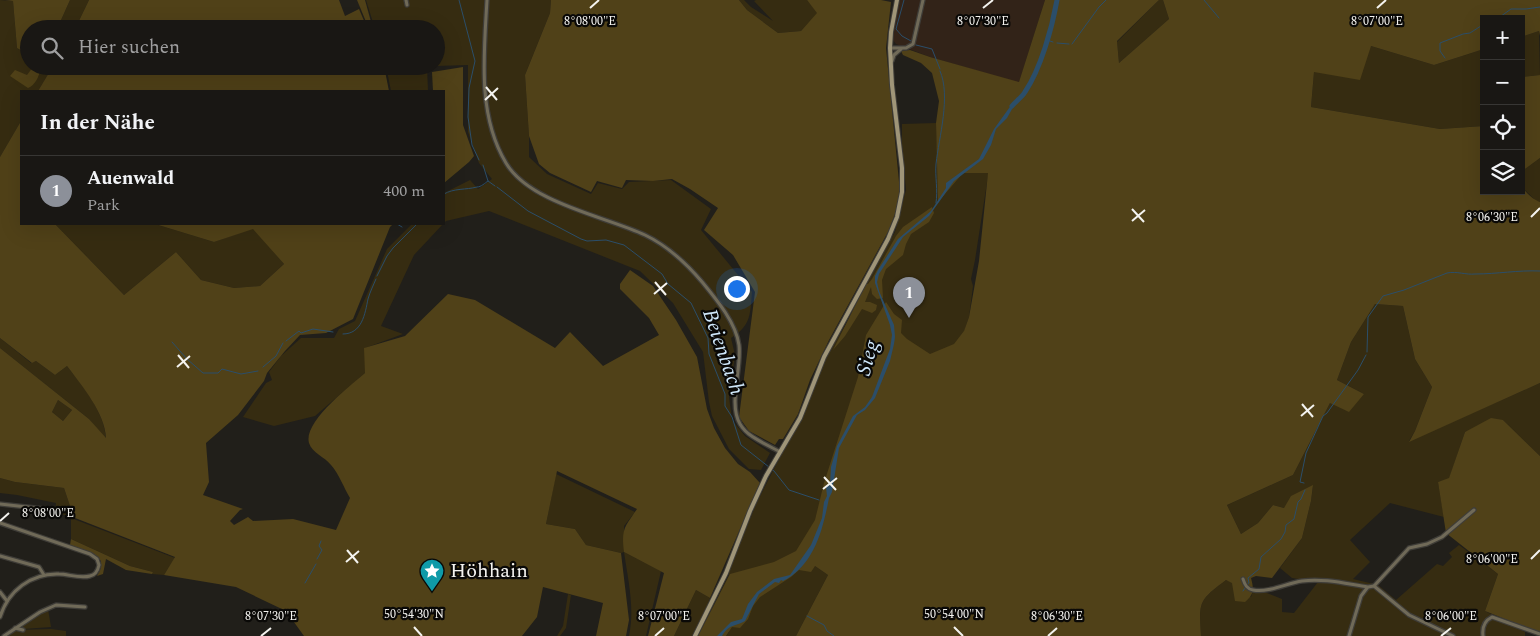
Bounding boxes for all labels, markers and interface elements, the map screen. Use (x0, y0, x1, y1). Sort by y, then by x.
text: 8°08'00"E (564, 12, 616, 31)
text: 8°07'30"E (957, 12, 1009, 31)
text: 8°07'00"E (1351, 12, 1403, 31)
map controls (1480, 15, 1525, 195)
button: + (1480, 15, 1525, 60)
search box (20, 20, 445, 75)
text: Hier suchen (78, 33, 180, 62)
icon: search (38, 34, 66, 62)
button: − (1480, 60, 1525, 105)
button: locate (1480, 105, 1525, 150)
text: In der Nähe (40, 107, 155, 139)
button: layers (1480, 150, 1525, 195)
text: Auenwald (87, 164, 174, 193)
text: 1 (52, 179, 60, 203)
text: 400 m (383, 179, 425, 203)
text: Park (87, 193, 120, 217)
text: 8°06'30"E (1466, 208, 1518, 227)
your location (724, 276, 750, 302)
pin: 1 (893, 277, 925, 318)
water label: Beienbach (693, 305, 753, 400)
water label: Sieg (848, 336, 888, 379)
text: 8°08'00"E (22, 504, 74, 523)
text: 8°06'00"E (1466, 550, 1518, 569)
place label: Höhhain (450, 556, 528, 586)
place icon: Höhhain (419, 558, 445, 592)
text: 50°54'30"N (384, 605, 444, 624)
text: 50°54'00"N (924, 605, 984, 624)
text: 8°07'30"E (245, 607, 297, 626)
text: 8°07'00"E (638, 607, 690, 626)
text: 8°06'30"E (1031, 607, 1083, 626)
text: 8°06'00"E (1425, 607, 1477, 626)

